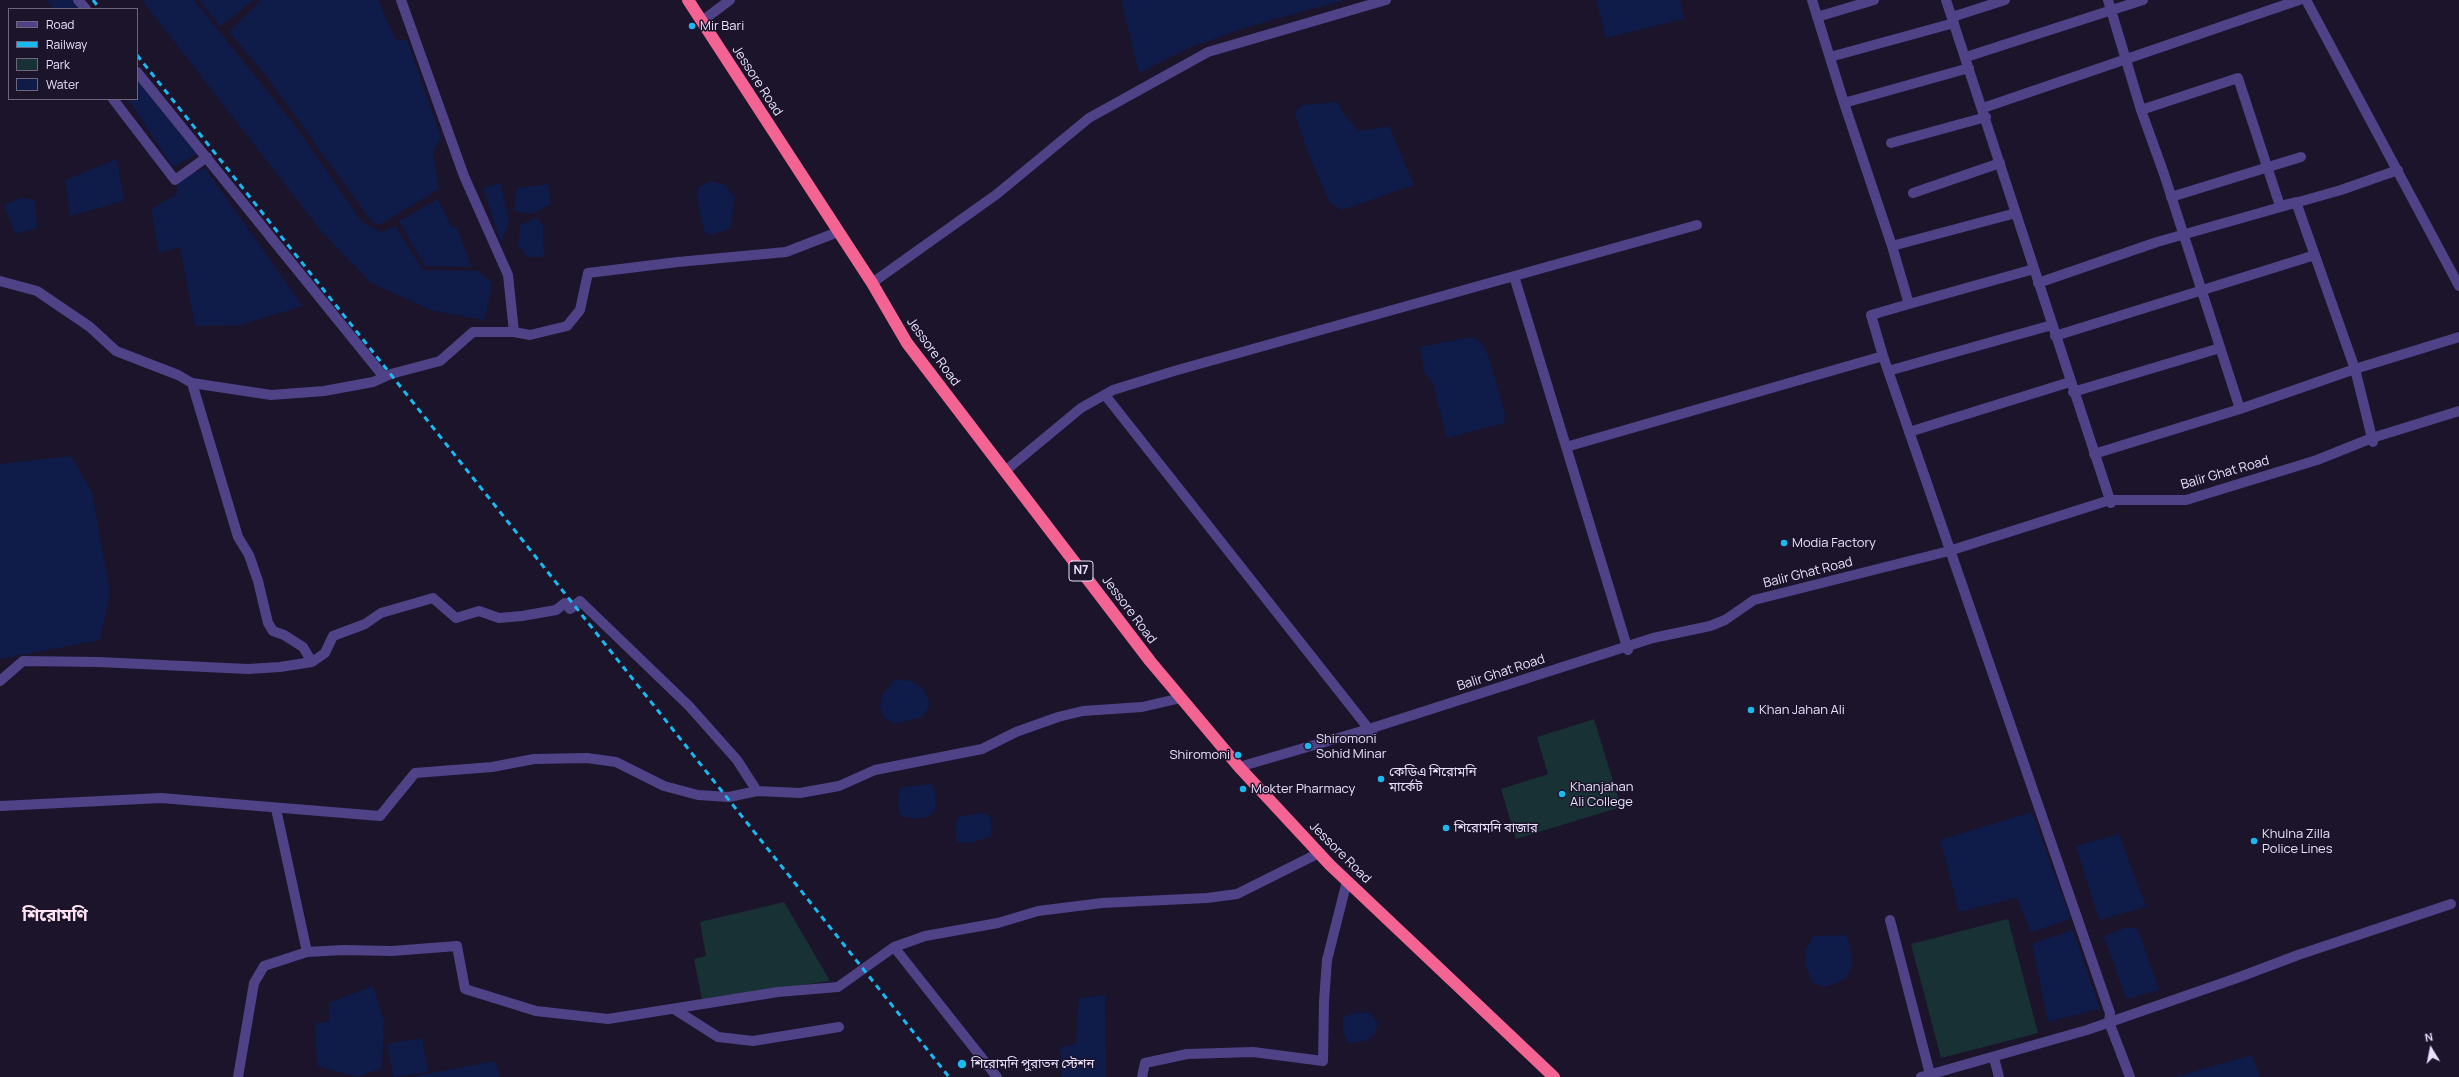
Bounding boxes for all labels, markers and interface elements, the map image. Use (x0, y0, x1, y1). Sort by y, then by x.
legend (8, 8, 138, 100)
text: Road (46, 16, 74, 33)
place label: Mir Bari (700, 18, 744, 34)
marker: Mir Bari (687, 21, 697, 31)
text: Railway (46, 36, 87, 53)
street label: Jessore Road (729, 43, 785, 119)
text: Park (46, 56, 70, 73)
text: Water (46, 76, 79, 93)
street label: Jessore Road (903, 315, 963, 389)
street label: Balir Ghat Road (2179, 453, 2271, 493)
place label: Modia Factory (1792, 535, 1876, 551)
marker: Modia Factory (1779, 538, 1789, 548)
street label: Balir Ghat Road (1762, 554, 1854, 592)
road number: N7 (1069, 561, 1093, 581)
street label: Jessore Road (1099, 573, 1159, 647)
street label: Balir Ghat Road (1455, 651, 1547, 695)
place label: Khan Jahan Ali (1759, 702, 1845, 718)
marker: Khan Jahan Ali (1746, 705, 1756, 715)
place label: Shiromoni Sohid Minar (1316, 731, 1386, 762)
marker: Shiromoni Sohid Minar (1303, 741, 1313, 751)
place label: Shiromoni (1170, 747, 1230, 763)
marker: Shiromoni (1233, 750, 1243, 760)
place label: কেডিএ শিরোমনি মার্কেট (1389, 764, 1476, 795)
marker: কেডিএ শিরোমনি মার্কেট (1376, 774, 1386, 784)
place label: Khanjahan Ali College (1570, 779, 1634, 810)
place label: Mokter Pharmacy (1251, 781, 1355, 797)
marker: Mokter Pharmacy (1238, 784, 1248, 794)
marker: Khanjahan Ali College (1557, 789, 1567, 799)
street label: Jessore Road (1306, 819, 1374, 887)
place label: শিরোমনি বাজার (1454, 820, 1538, 836)
marker: শিরোমনি বাজার (1441, 823, 1451, 833)
place label: Khulna Zilla Police Lines (2262, 826, 2333, 857)
marker: Khulna Zilla Police Lines (2249, 836, 2259, 846)
district label: শিরোমণি (22, 906, 88, 926)
north arrow (2411, 1029, 2451, 1069)
text: N (2424, 1029, 2434, 1045)
place label: শিরোমনি পুরাতন স্টেশন (971, 1056, 1094, 1072)
marker: শিরোমনি পুরাতন স্টেশন (956, 1058, 968, 1070)

